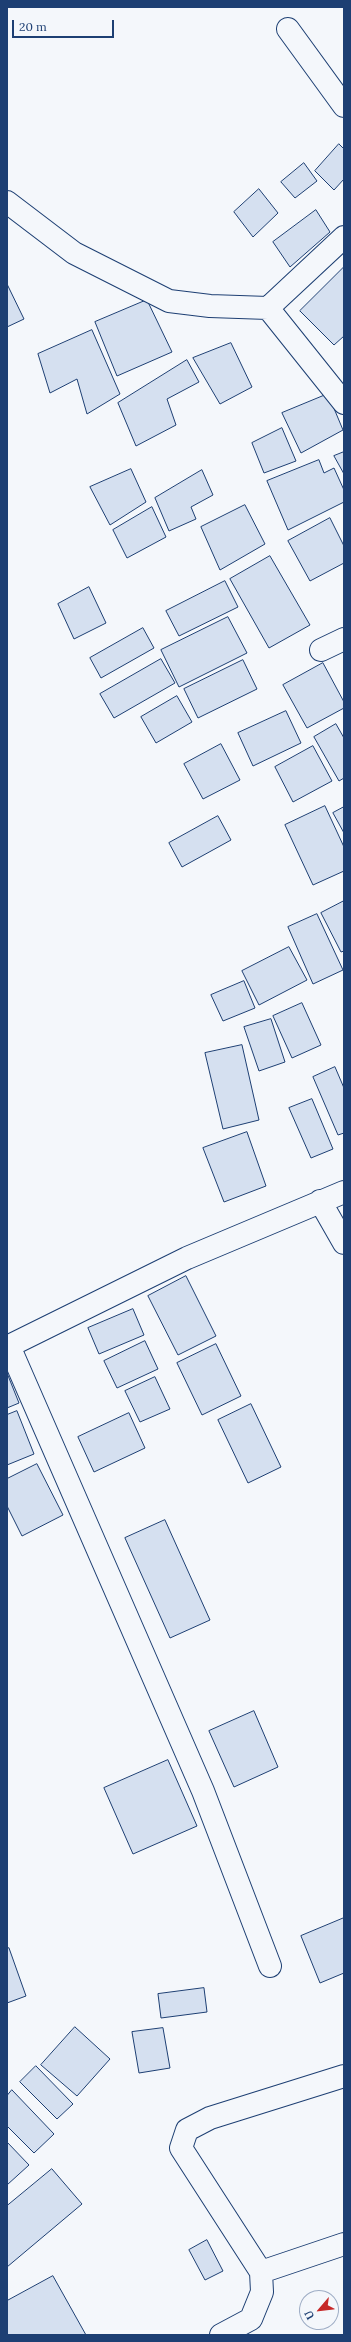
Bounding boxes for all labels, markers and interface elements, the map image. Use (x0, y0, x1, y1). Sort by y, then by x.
scale bar (14, 12, 116, 38)
text: 20 m (19, 19, 47, 34)
north arrow (299, 2290, 339, 2330)
text: U (301, 2308, 317, 2322)

